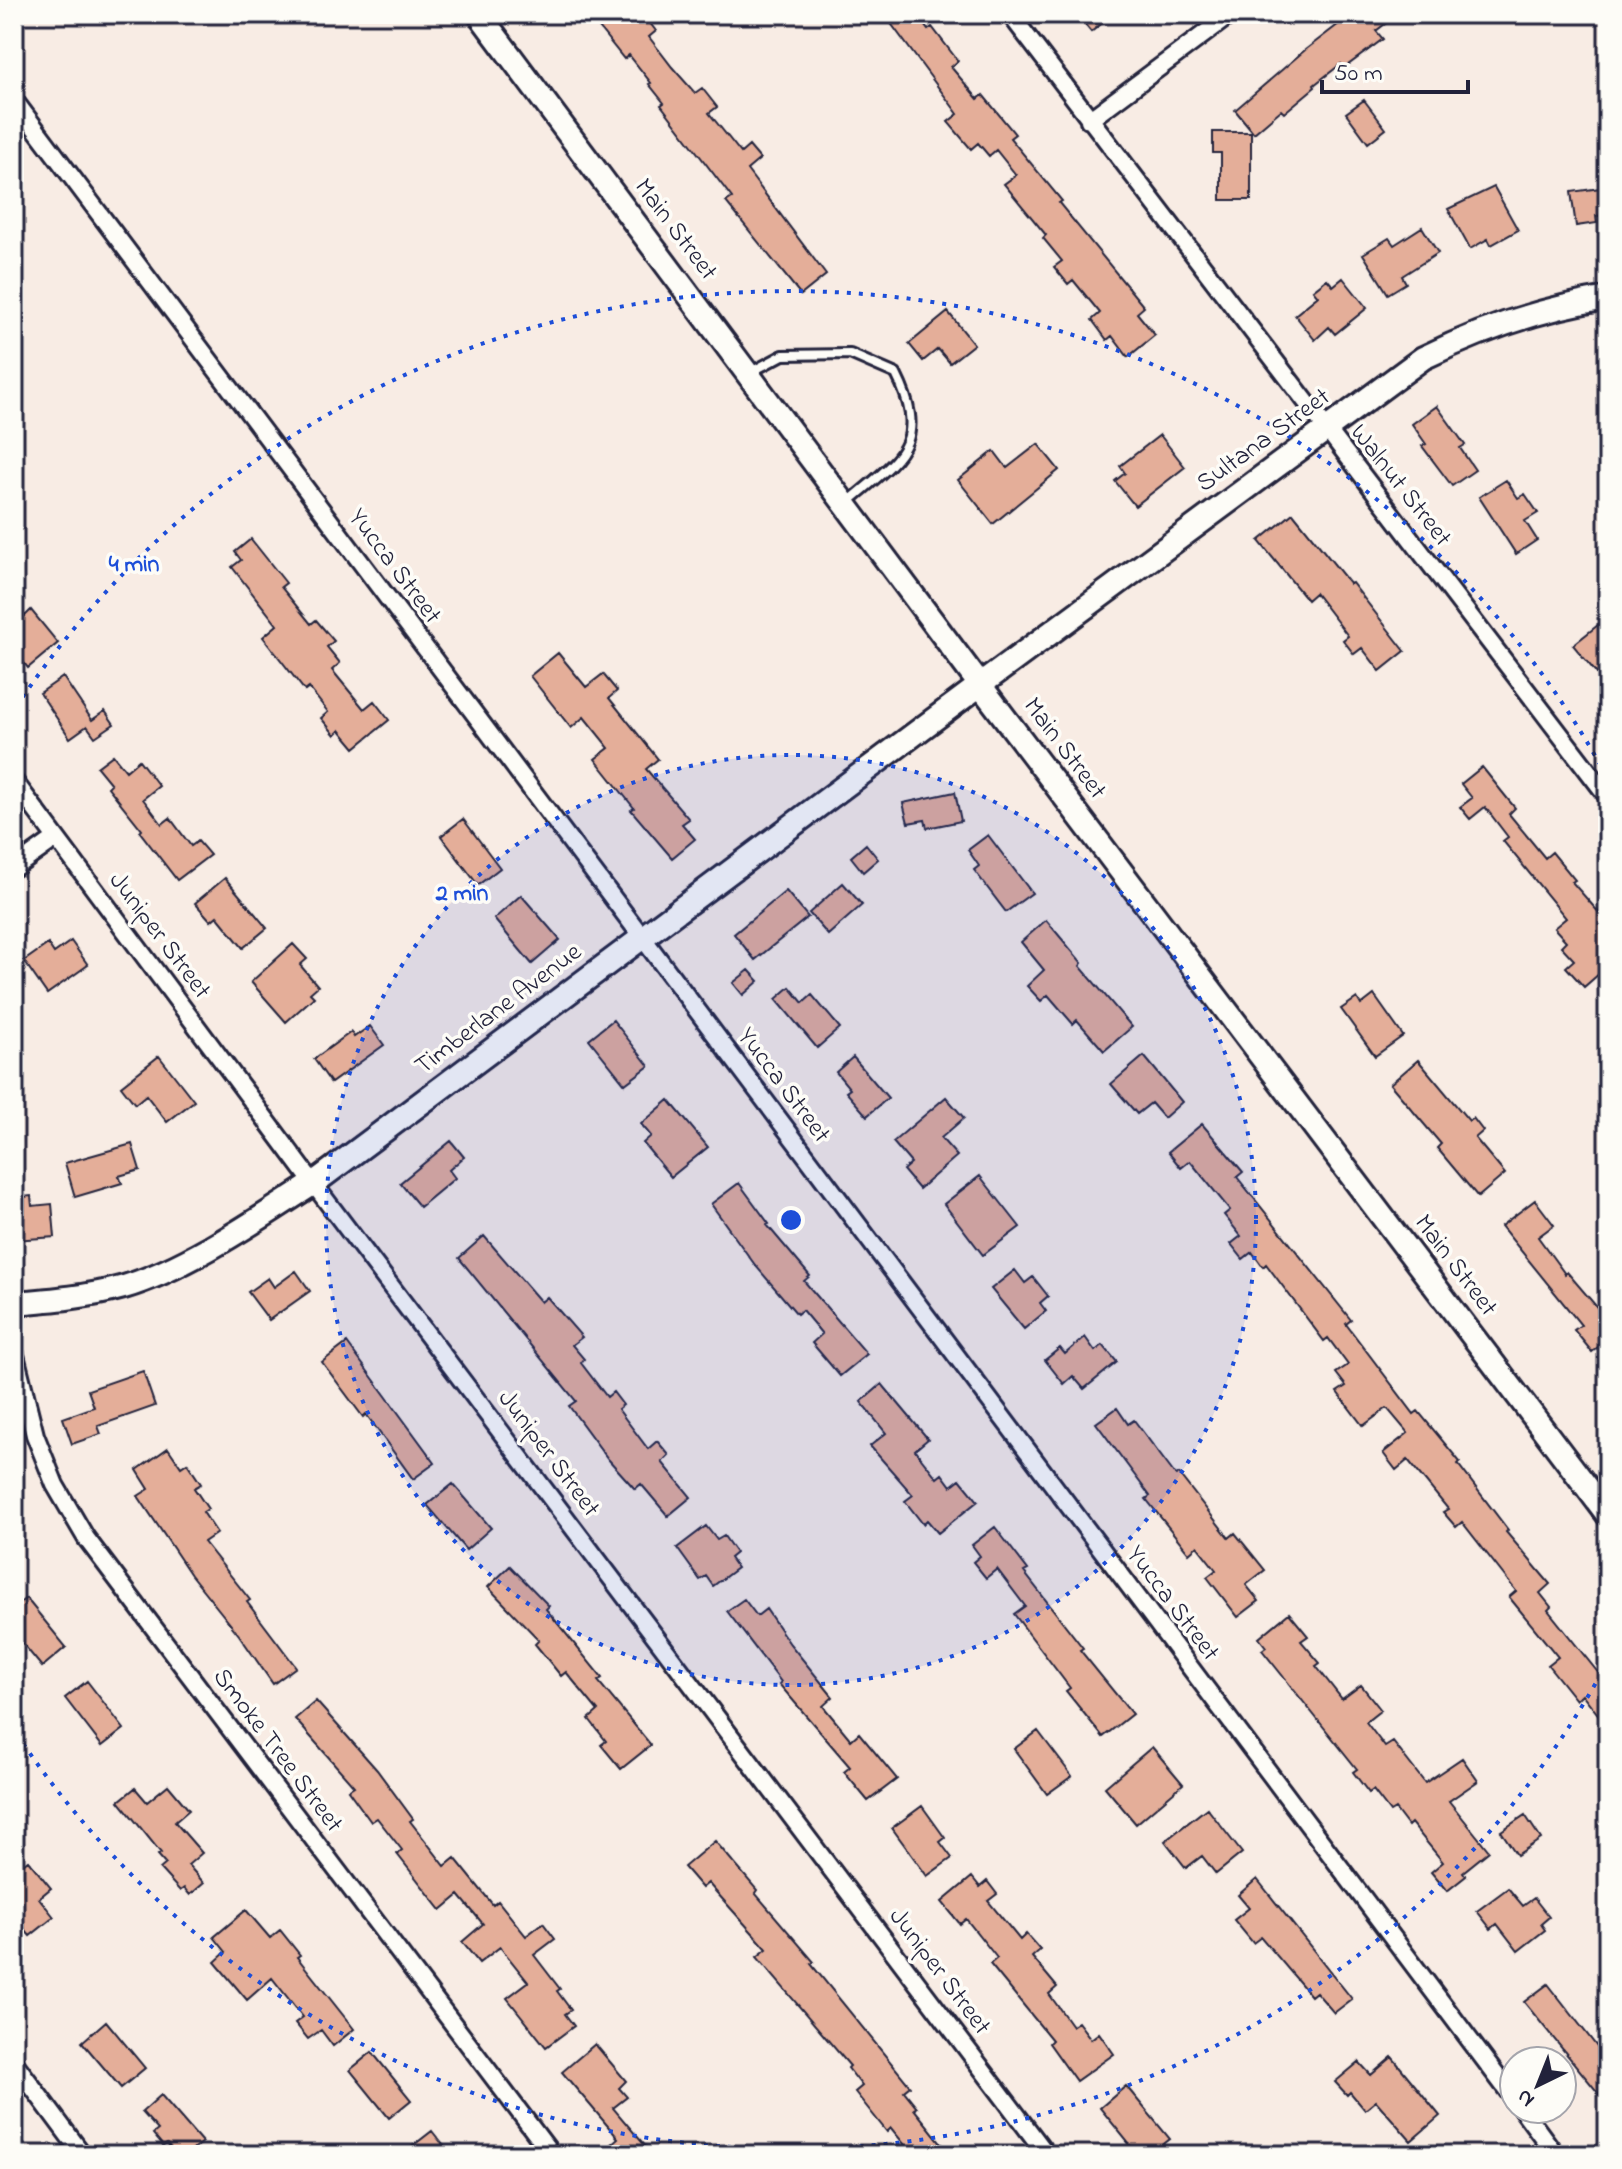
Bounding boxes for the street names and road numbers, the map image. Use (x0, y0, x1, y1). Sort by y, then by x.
street label: Main Street (624, 171, 726, 289)
street label: Sultana Street (1189, 379, 1339, 503)
street label: Walnut Street (1340, 416, 1460, 556)
street label: Yucca Street (338, 501, 450, 633)
street label: Main Street (1013, 690, 1115, 808)
street label: Juniper Street (98, 864, 220, 1008)
street label: Timberlane Avenue (408, 934, 591, 1085)
street label: Yucca Street (727, 1020, 839, 1152)
street label: Main Street (1404, 1207, 1506, 1325)
street label: Juniper Street (487, 1382, 609, 1526)
street label: Yucca Street (1116, 1538, 1228, 1670)
street label: Smoke Tree Street (202, 1661, 352, 1841)
street label: Juniper Street (878, 1900, 1000, 2044)

